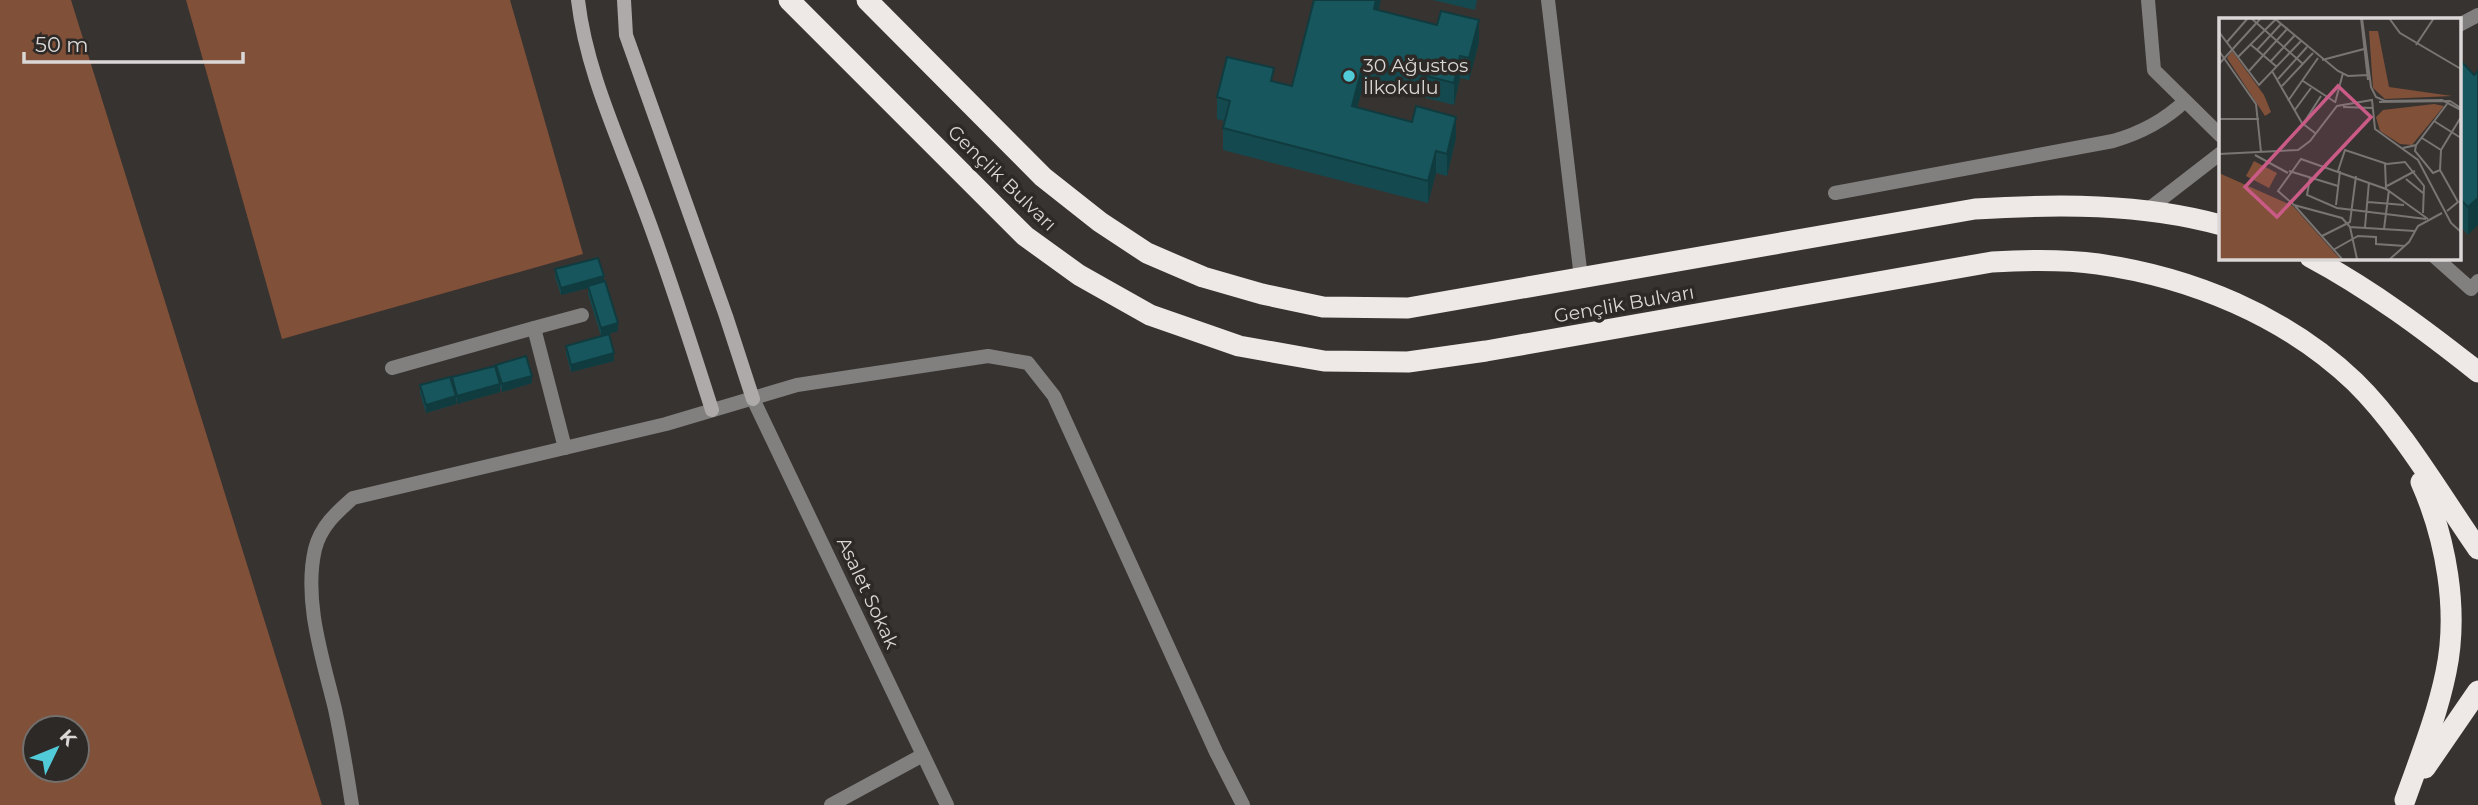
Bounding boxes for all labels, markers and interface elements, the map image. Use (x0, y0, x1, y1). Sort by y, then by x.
inset map (2219, 18, 2460, 259)
scale bar (24, 21, 243, 65)
text: 50 m (35, 32, 89, 57)
place label: 30 Ağustos İlkokulu (1363, 54, 1468, 99)
marker: 30 Ağustos İlkokulu (1341, 68, 1357, 84)
street label: Gençlik Bulvarı (943, 120, 1061, 236)
street label: Gençlik Bulvarı (1552, 280, 1696, 328)
street label: Asalet Sokak (832, 533, 904, 653)
north arrow (21, 714, 91, 784)
text: K (55, 725, 82, 751)

